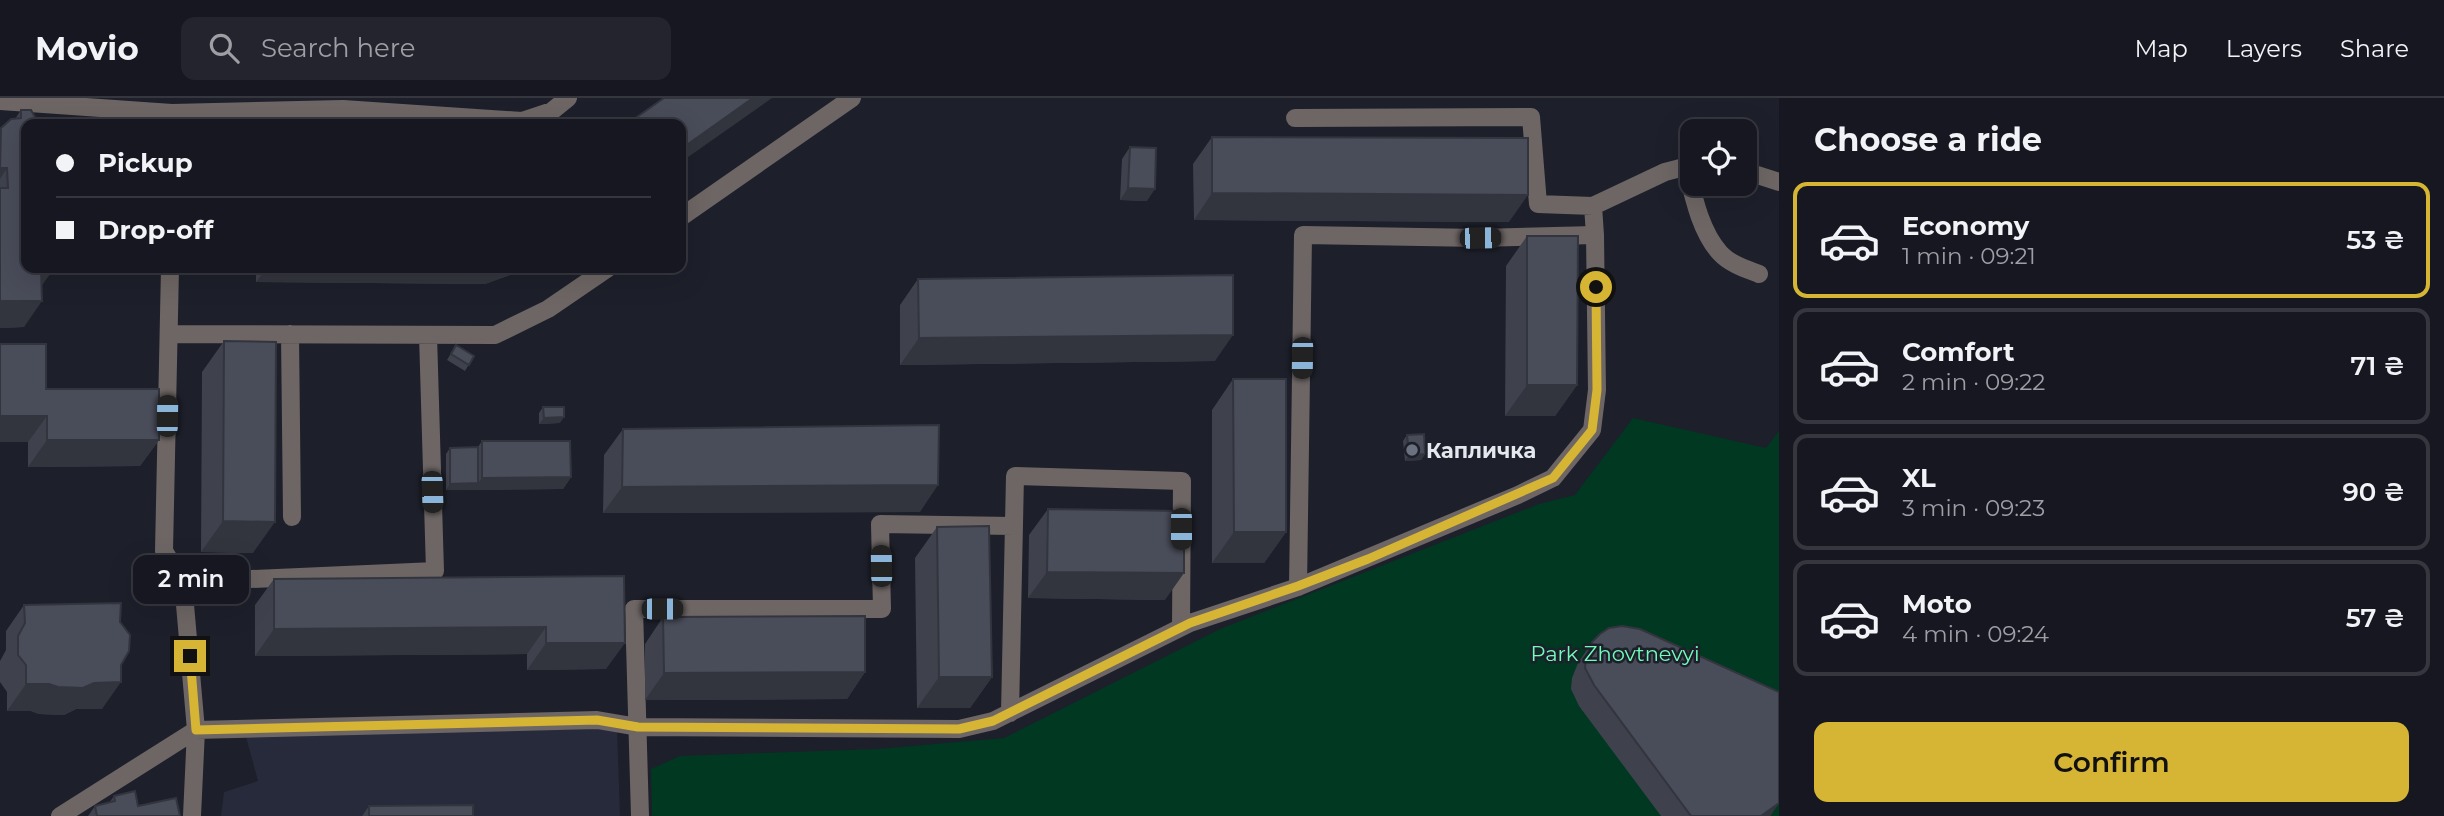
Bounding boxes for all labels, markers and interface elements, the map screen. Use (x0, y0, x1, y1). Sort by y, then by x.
search box (181, 17, 671, 80)
text: Movio (35, 28, 139, 68)
icon: search (205, 29, 243, 67)
text: Search here (261, 32, 416, 64)
text: Map (2134, 34, 2188, 63)
text: Layers (2226, 34, 2302, 63)
text: Share (2340, 34, 2409, 63)
map controls (1680, 119, 1757, 196)
button: locate (1680, 119, 1757, 196)
text: Choose a ride (1814, 120, 2042, 159)
text: Pickup (98, 147, 193, 179)
icon: car (1818, 209, 1881, 272)
text: Economy (1902, 210, 2029, 242)
text: Drop-off (98, 214, 213, 246)
text: 53 ₴ (2346, 224, 2405, 256)
car (1459, 227, 1502, 249)
text: 1 min · 09:21 (1902, 242, 2036, 270)
route start (1580, 271, 1612, 303)
icon: car (1818, 335, 1881, 398)
text: Comfort (1902, 336, 2014, 368)
car (1292, 337, 1313, 379)
text: 71 ₴ (2350, 350, 2405, 382)
text: 2 min · 09:22 (1902, 368, 2045, 396)
car (157, 395, 178, 437)
place label: Капличка (1426, 438, 1536, 463)
marker: Капличка (1404, 442, 1420, 458)
icon: car (1818, 461, 1881, 524)
text: XL (1902, 462, 1936, 494)
car (421, 471, 444, 513)
text: 90 ₴ (2343, 476, 2405, 508)
text: 3 min · 09:23 (1902, 494, 2045, 522)
car (1171, 508, 1192, 550)
car (871, 545, 892, 587)
callout: 2 min (132, 554, 248, 603)
text: 2 min (158, 565, 224, 593)
icon: car (1818, 587, 1881, 650)
text: Moto (1902, 588, 1972, 620)
car (642, 599, 684, 620)
text: 57 ₴ (2346, 602, 2405, 634)
text: 4 min · 09:24 (1902, 620, 2049, 648)
route end (174, 640, 206, 672)
park label: Park Zhovtnevyi (1530, 641, 1700, 666)
button: Confirm (1814, 722, 2409, 802)

